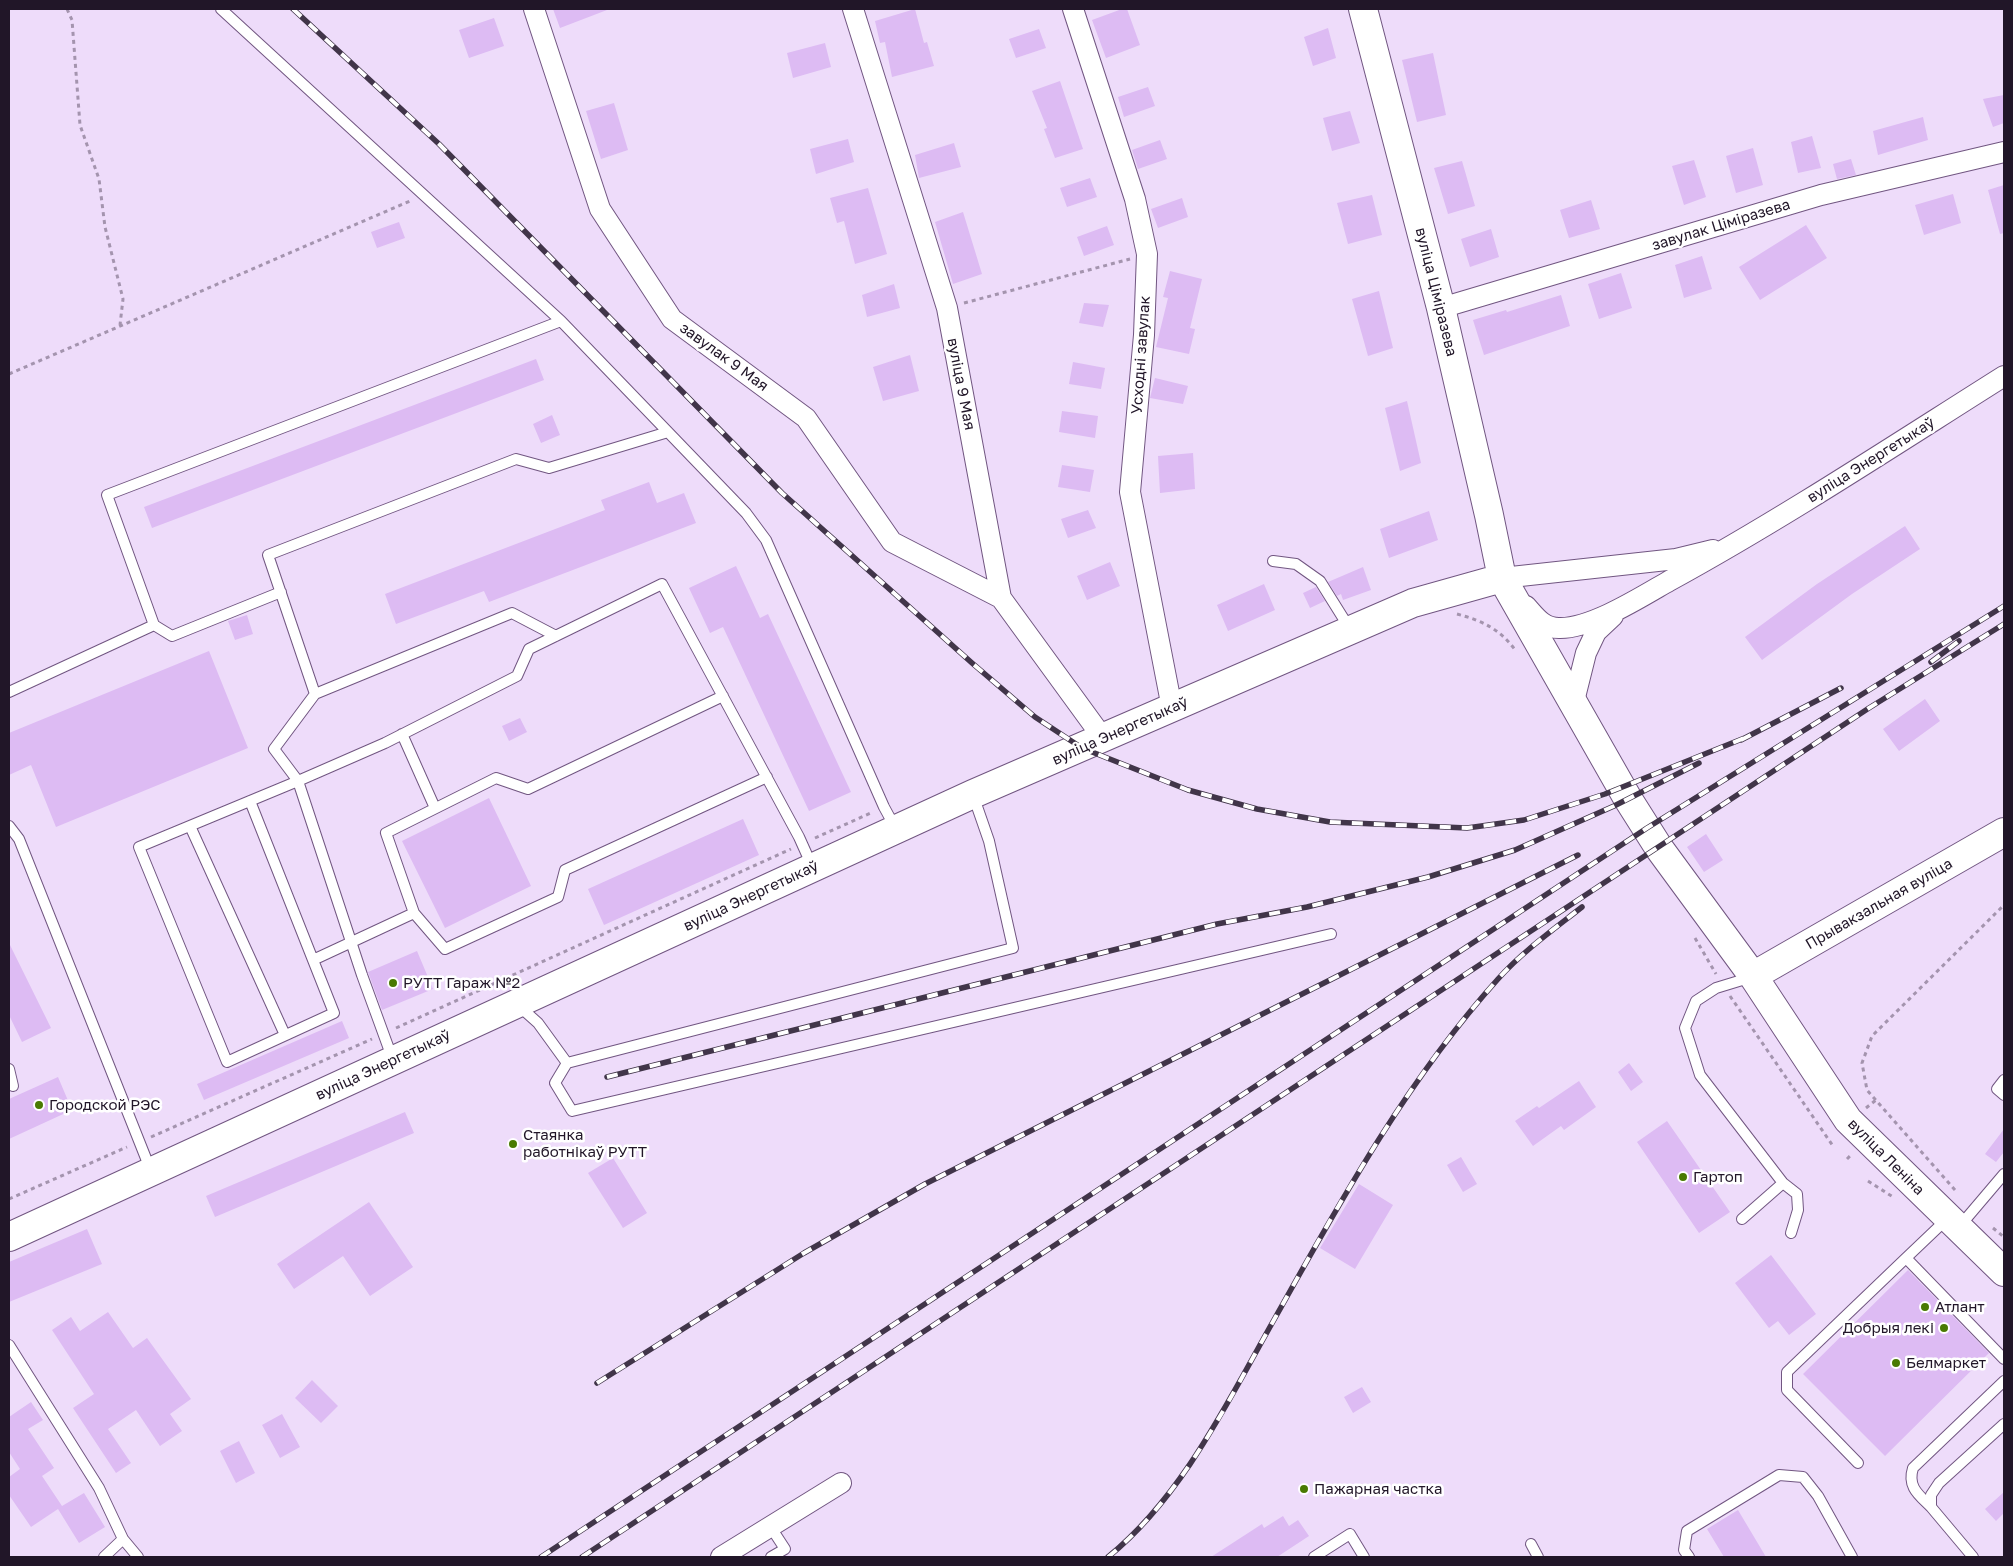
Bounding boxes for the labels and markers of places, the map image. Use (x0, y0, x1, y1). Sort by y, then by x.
place label: РУТТ Гараж №2 (403, 974, 520, 992)
marker: РУТТ Гараж №2 (387, 977, 399, 989)
place label: Городской РЭС (49, 1096, 161, 1114)
marker: Городской РЭС (33, 1099, 45, 1111)
place label: Стаянка работнікаў РУТТ (523, 1126, 647, 1161)
marker: Стаянка работнікаў РУТТ (507, 1138, 519, 1150)
place label: Гартоп (1693, 1168, 1743, 1186)
marker: Гартоп (1677, 1171, 1689, 1183)
place label: Атлант (1935, 1298, 1985, 1316)
marker: Атлант (1919, 1301, 1931, 1313)
place label: Добрыя лекі (1843, 1319, 1934, 1337)
marker: Добрыя лекі (1938, 1322, 1950, 1334)
place label: Белмаркет (1906, 1354, 1986, 1372)
marker: Белмаркет (1890, 1357, 1902, 1369)
place label: Пажарная частка (1314, 1480, 1442, 1498)
marker: Пажарная частка (1298, 1483, 1310, 1495)

